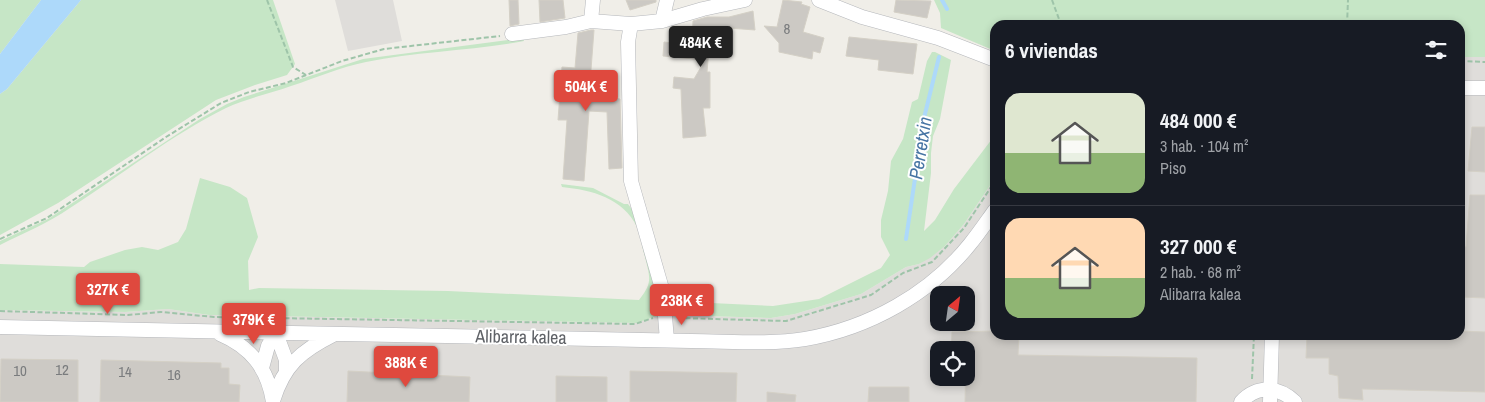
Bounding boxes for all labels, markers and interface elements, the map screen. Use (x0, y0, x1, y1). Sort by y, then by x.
house number: 8 (784, 18, 791, 39)
pin: 484K € (660, 26, 742, 68)
text: 484K € (680, 31, 722, 53)
text: 6 viviendas (1005, 36, 1098, 65)
icon: filters (1422, 36, 1450, 64)
pin: 504K € (545, 70, 627, 112)
text: 504K € (565, 75, 607, 97)
text: 484 000 € (1160, 106, 1237, 135)
icon: home (1045, 113, 1105, 173)
water label: Perretxin (902, 115, 938, 181)
text: 3 hab. · 104 m² (1160, 135, 1248, 157)
text: Piso (1160, 157, 1186, 179)
text: 327 000 € (1160, 232, 1237, 261)
icon: home (1045, 238, 1105, 298)
text: 2 hab. · 68 m² (1160, 261, 1241, 283)
pin: 327K € (67, 272, 149, 315)
text: 327K € (87, 278, 129, 300)
text: Alibarra kalea (1160, 283, 1241, 305)
pin: 238K € (641, 284, 723, 326)
north arrow (930, 286, 975, 331)
map controls (930, 286, 975, 386)
text: 238K € (661, 289, 703, 311)
pin: 379K € (213, 302, 295, 345)
text: 379K € (233, 308, 275, 330)
street label: Alibarra kalea (474, 323, 567, 350)
button: locate (930, 341, 975, 386)
pin: 388K € (365, 346, 447, 388)
text: 388K € (385, 351, 427, 373)
house number: 12 (55, 359, 69, 380)
house number: 10 (13, 360, 27, 381)
house number: 14 (118, 361, 132, 382)
house number: 16 (167, 364, 181, 385)

